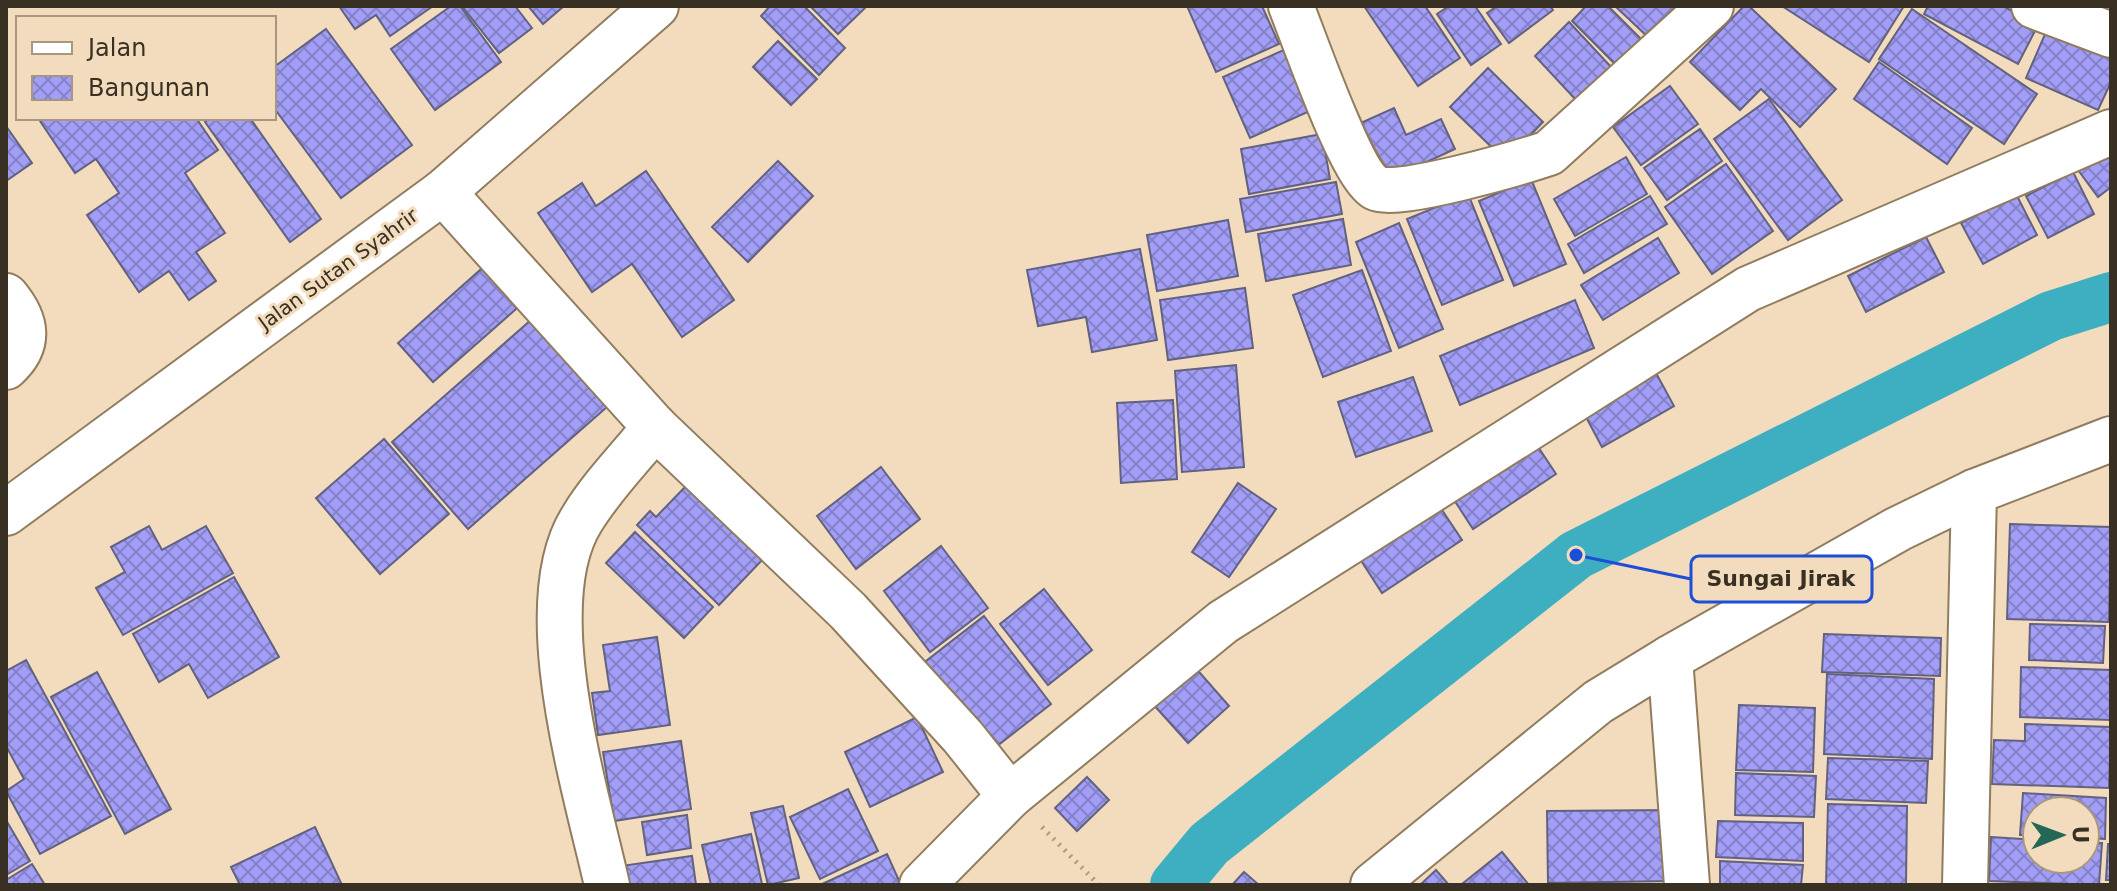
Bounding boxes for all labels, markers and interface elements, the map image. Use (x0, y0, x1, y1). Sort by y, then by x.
legend (16, 16, 276, 120)
text: Jalan (86, 34, 146, 62)
text: Bangunan (88, 74, 210, 102)
street label: Jalan Sutan Syahrir (252, 203, 423, 336)
callout: Sungai Jirak (1691, 556, 1872, 602)
text: Sungai Jirak (1706, 566, 1857, 591)
north arrow (2021, 795, 2101, 875)
text: U (2068, 826, 2093, 844)

